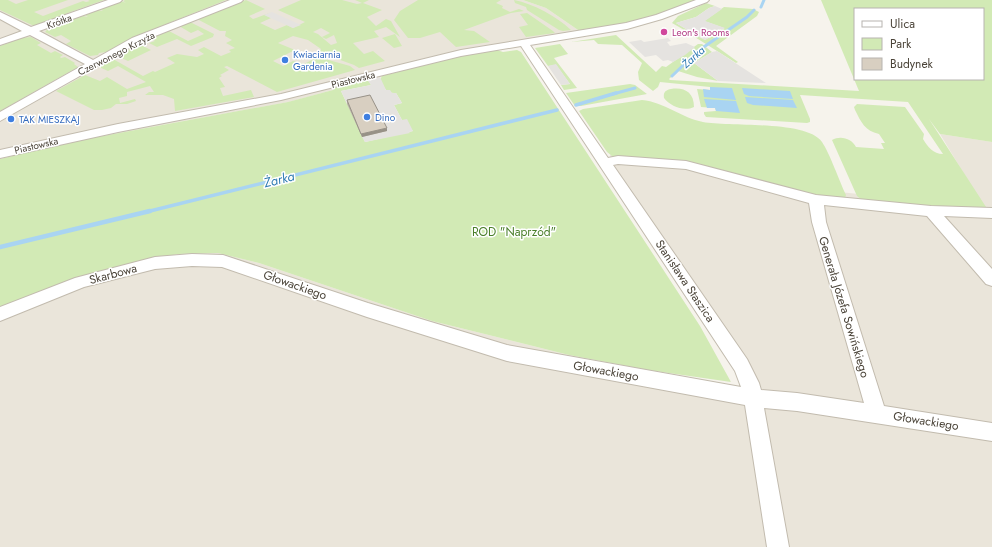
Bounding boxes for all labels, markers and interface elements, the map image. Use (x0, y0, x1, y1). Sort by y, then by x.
legend (854, 8, 984, 80)
street label: Krótka (44, 10, 74, 33)
text: Ulica (890, 15, 915, 33)
place label: Leon's Rooms (672, 25, 729, 40)
street label: Czerwonego Krzyża (75, 27, 158, 79)
marker: Leon's Rooms (659, 27, 669, 37)
text: Park (890, 35, 912, 53)
water label: Żarka (677, 42, 708, 72)
place label: Kwiaciarnia Gardenia (293, 47, 341, 74)
marker: Kwiaciarnia Gardenia (280, 55, 290, 65)
text: Budynek (890, 55, 934, 73)
street label: Piastowska (330, 67, 377, 92)
place label: Dino (375, 110, 396, 125)
place label: TAK MIESZKAJ (19, 112, 80, 127)
marker: Dino (362, 112, 372, 122)
marker: TAK MIESZKAJ (6, 114, 16, 124)
street label: Piastowska (13, 133, 60, 158)
water label: Żarka (261, 167, 297, 193)
park label: ROD "Naprzód" (472, 223, 556, 241)
street label: Generała Józefa Sowińskiego (814, 234, 874, 380)
street label: Stanisława Staszica (651, 236, 719, 326)
street label: Skarbowa (87, 259, 139, 289)
street label: Głowackiego (261, 266, 330, 304)
street label: Głowackiego (572, 356, 641, 386)
street label: Głowackiego (892, 407, 960, 435)

